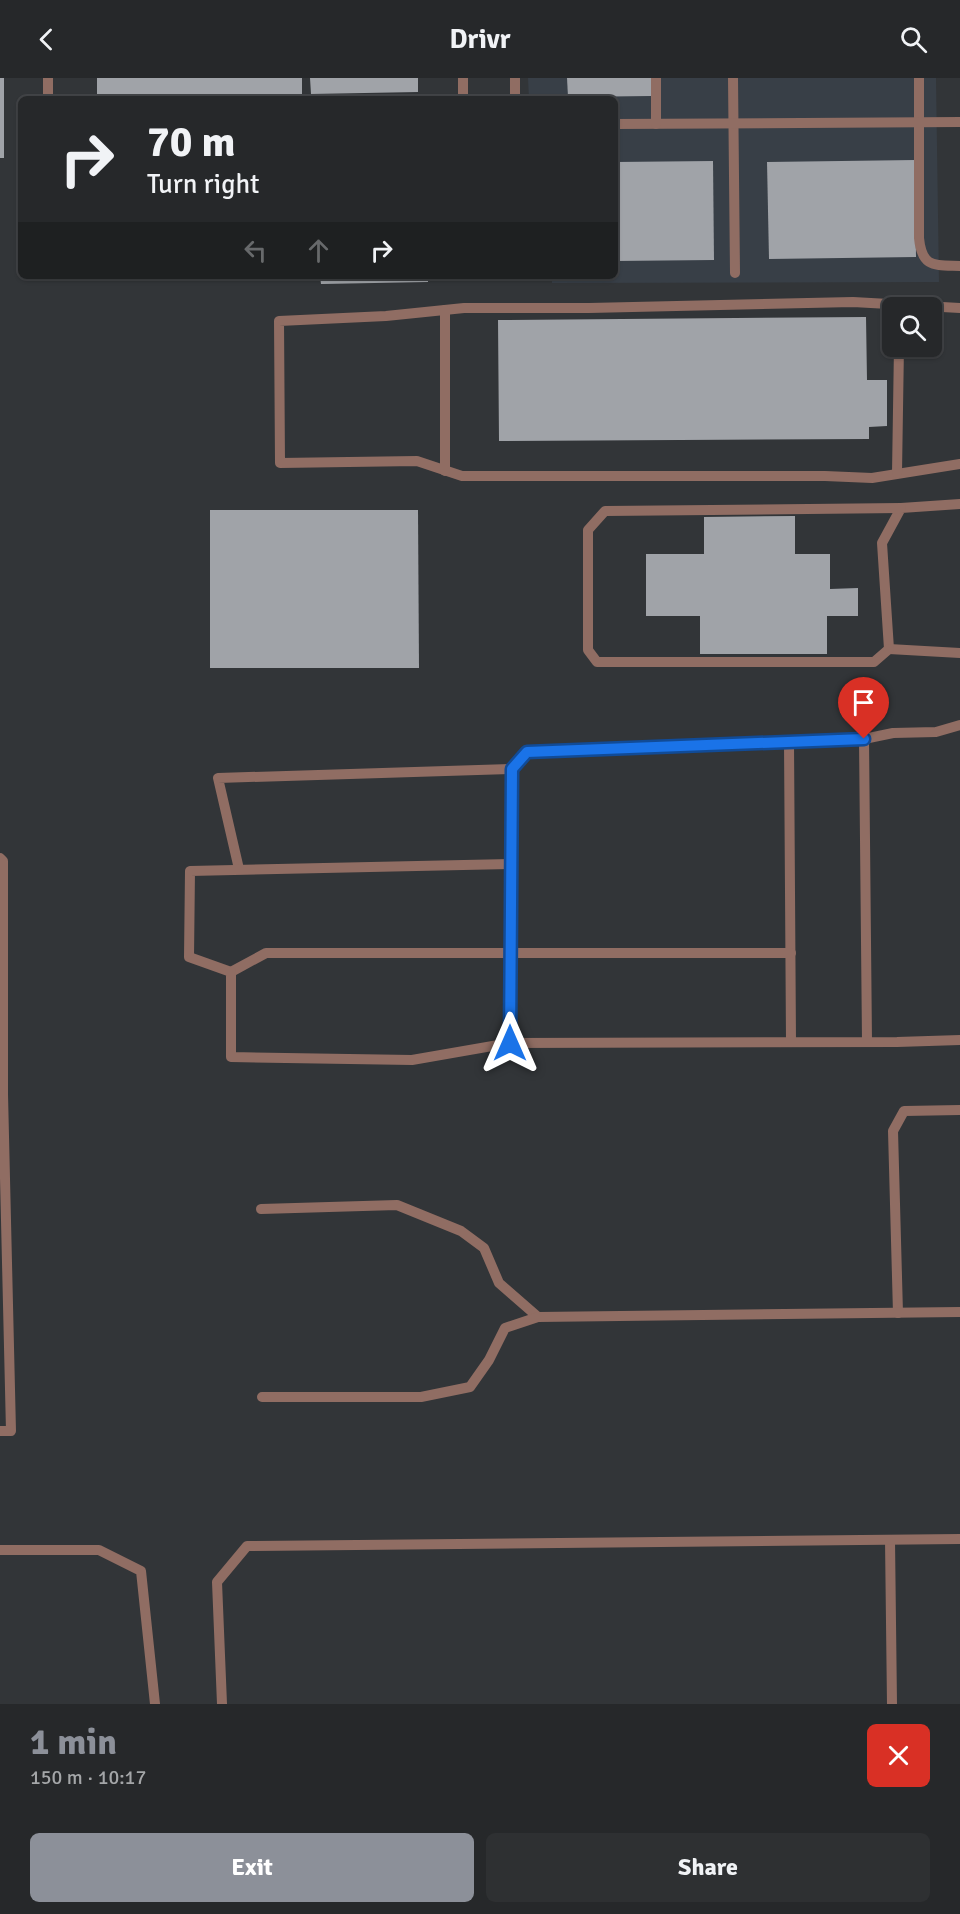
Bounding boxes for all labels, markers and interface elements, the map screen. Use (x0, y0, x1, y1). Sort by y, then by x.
icon: back (30, 23, 63, 56)
text: Drivr (450, 23, 510, 56)
icon: search (897, 23, 930, 56)
text: 70 m (147, 117, 236, 168)
icon: right (48, 120, 126, 198)
text: Turn right (147, 168, 260, 201)
icon: left (239, 234, 272, 267)
icon: ahead (302, 234, 335, 267)
icon: right (365, 234, 398, 267)
map controls (882, 297, 942, 357)
button: search (882, 297, 942, 357)
pin (838, 677, 889, 739)
icon: arrive (847, 686, 880, 719)
position arrow (478, 1011, 542, 1075)
text: 1 min (30, 1720, 117, 1765)
button: close (867, 1724, 930, 1787)
text: 150 m · 10:17 (30, 1765, 146, 1790)
button: Exit (30, 1833, 474, 1902)
button: Share (486, 1833, 930, 1902)

